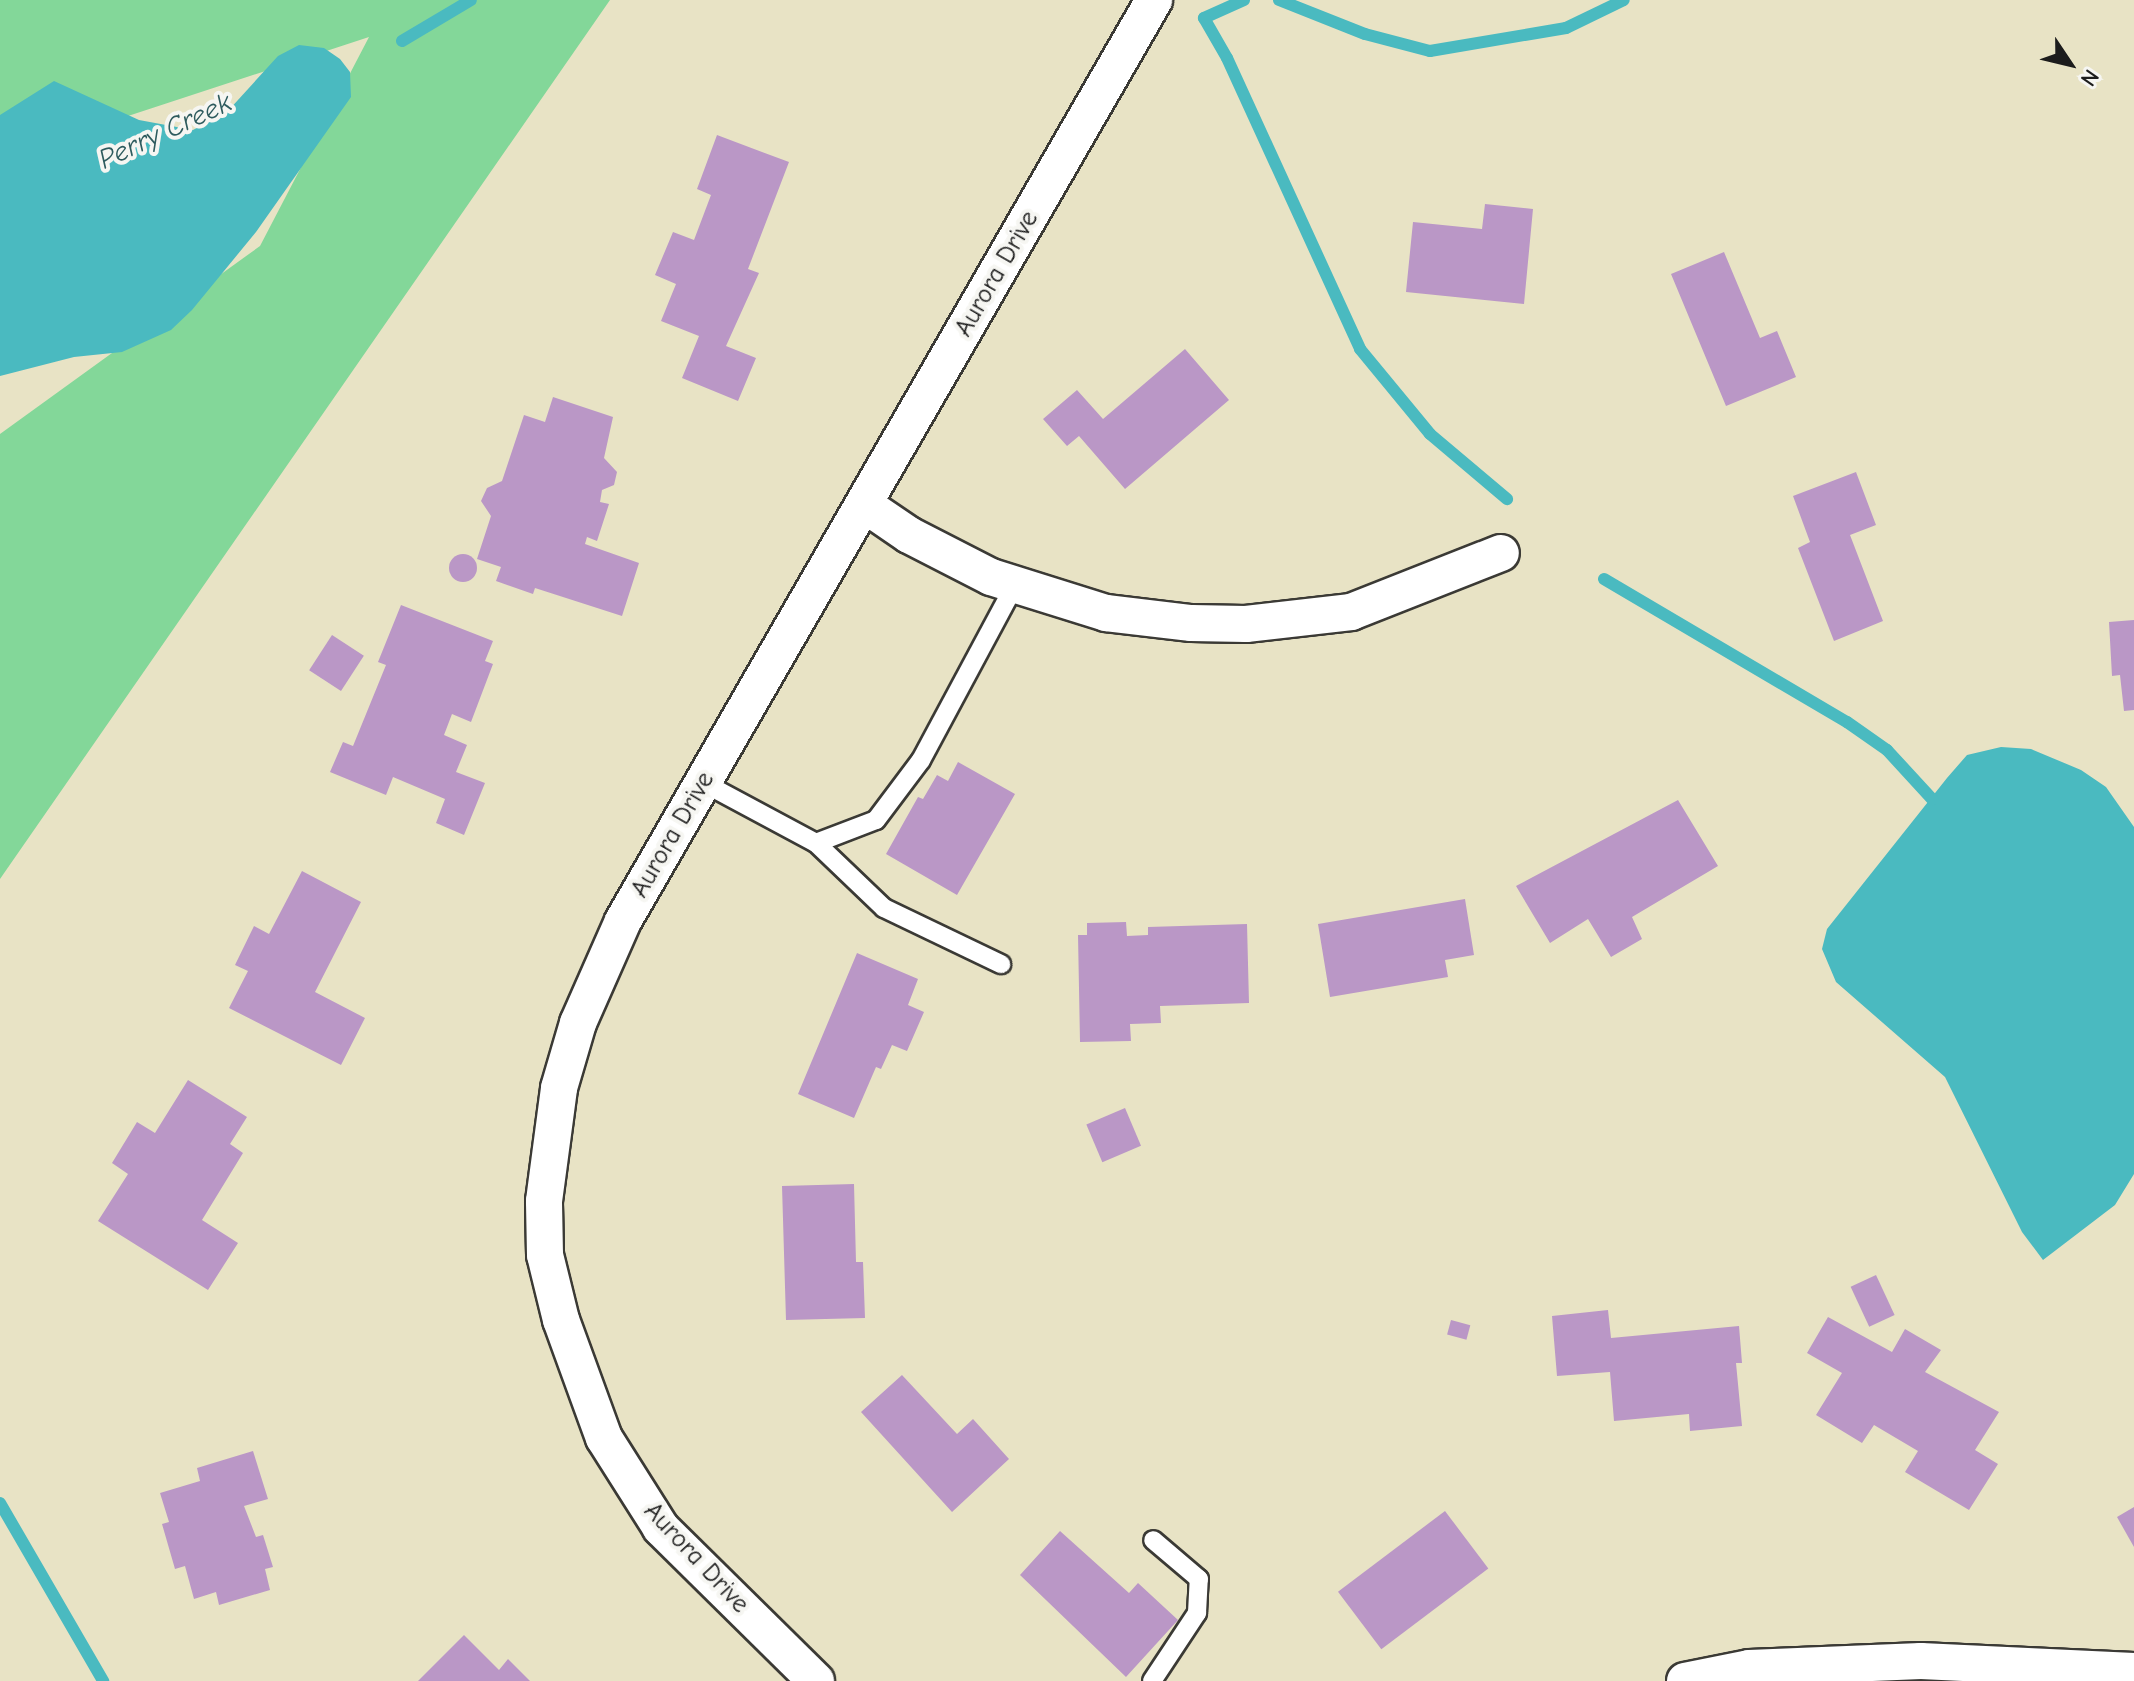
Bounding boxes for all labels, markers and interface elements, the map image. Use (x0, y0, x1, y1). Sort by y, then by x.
north arrow (2030, 24, 2110, 104)
text: N (2075, 64, 2104, 91)
water label: Perry Creek (93, 86, 237, 176)
street label: Aurora Drive (949, 206, 1045, 342)
street label: Aurora Drive (625, 767, 721, 903)
street label: Aurora Drive (637, 1496, 755, 1620)

